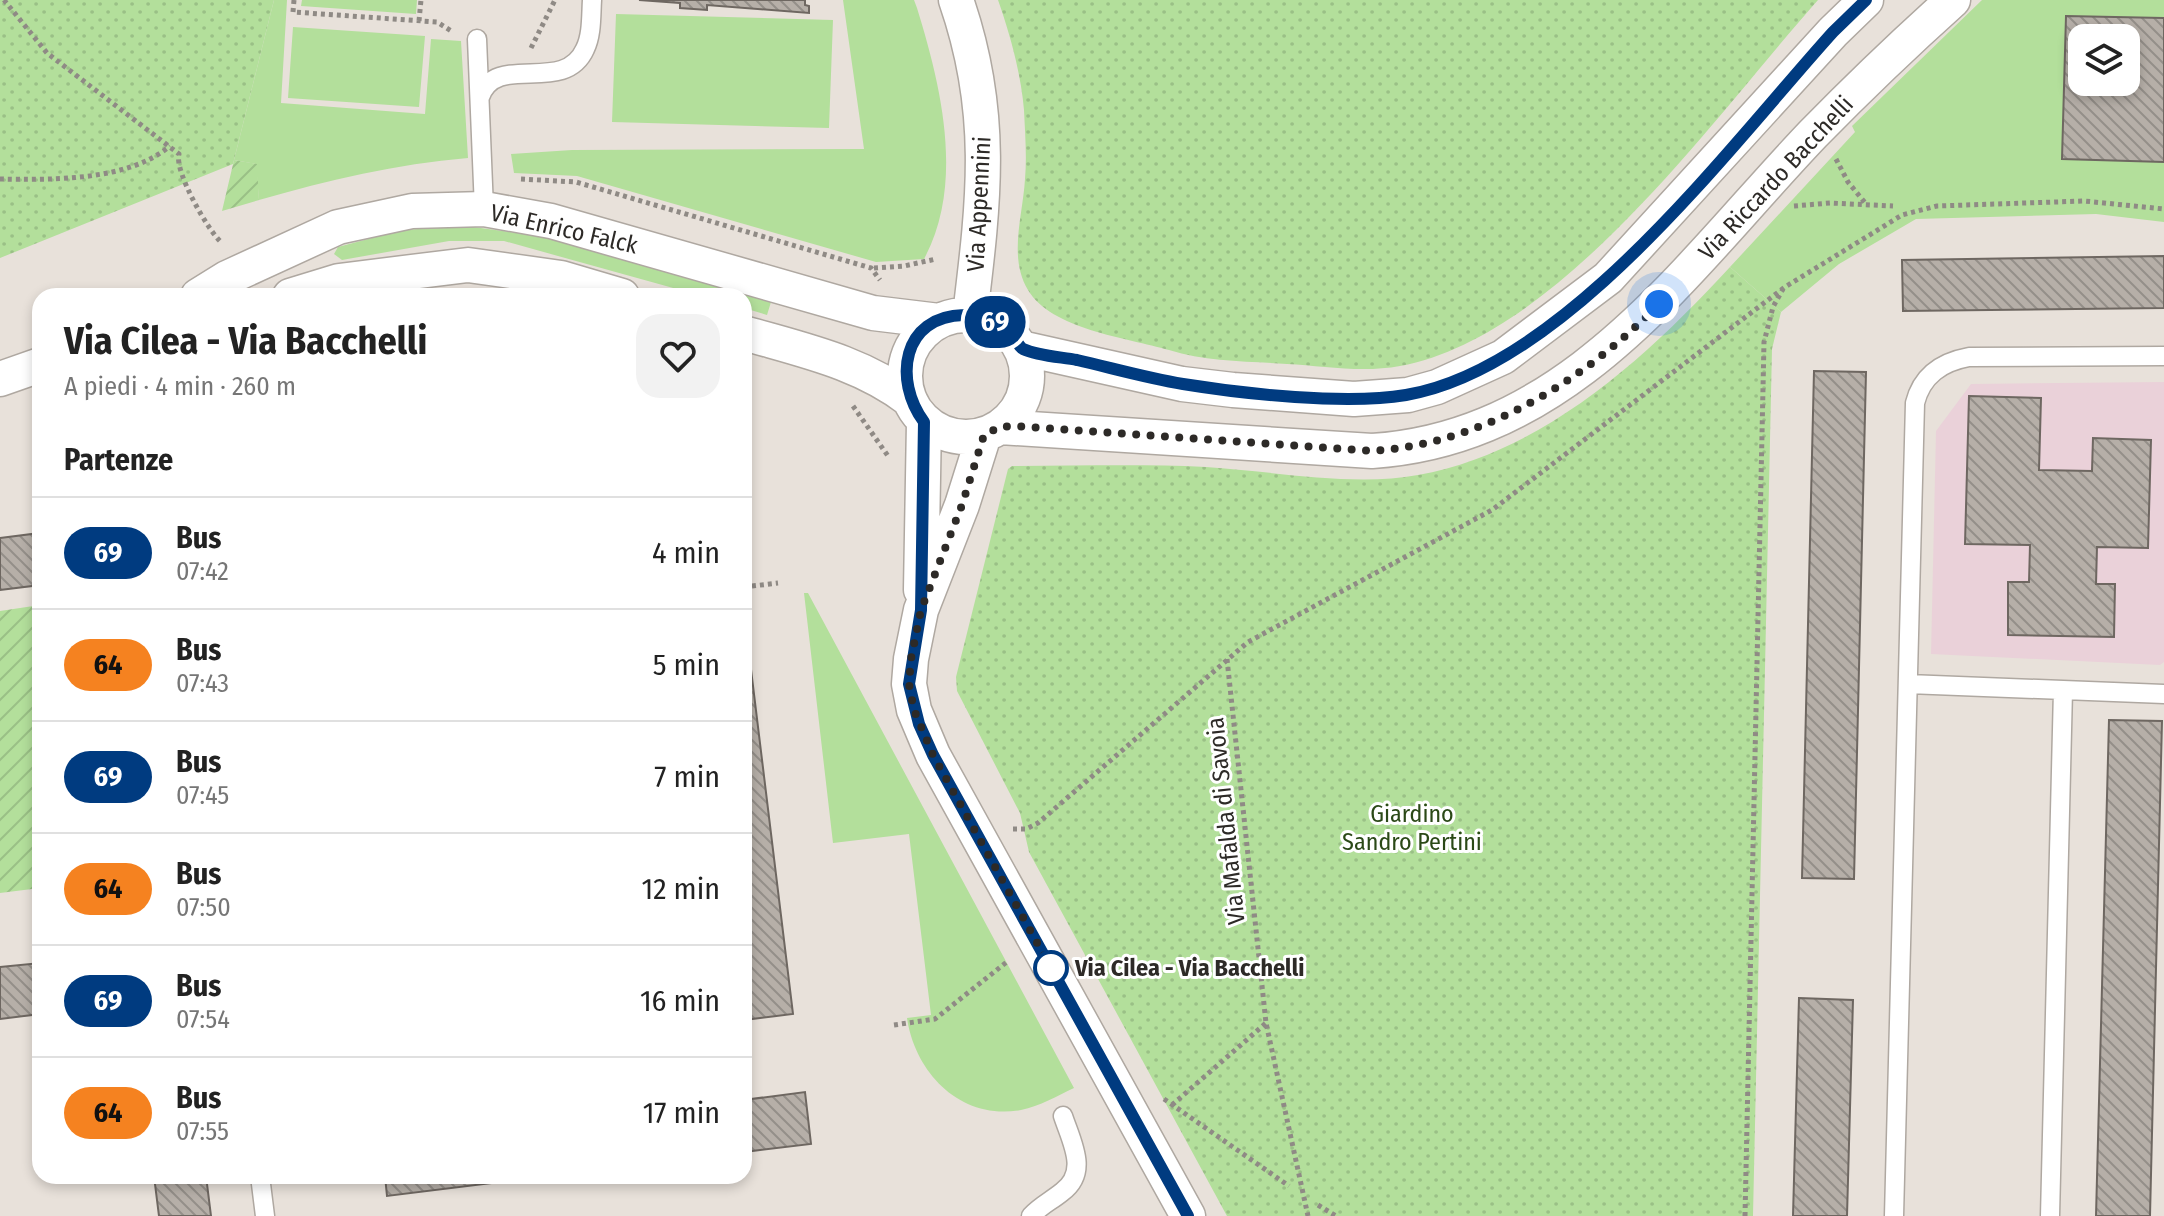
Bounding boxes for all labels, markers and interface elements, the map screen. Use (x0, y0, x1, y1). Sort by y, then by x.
map controls (2068, 24, 2140, 96)
button: layers (2068, 24, 2140, 96)
street label: Via Riccardo Bacchelli (1693, 90, 1859, 266)
street label: Via Appennini (961, 135, 997, 273)
street label: Via Enrico Falck (488, 198, 641, 260)
your location (1639, 284, 1679, 324)
line badge: 69 (959, 296, 1031, 348)
text: 69 (981, 305, 1009, 338)
button: heart (636, 314, 720, 398)
text: Via Cilea - Via Bacchelli (64, 318, 427, 364)
text: A piedi · 4 min · 260 m (64, 371, 296, 402)
text: Partenze (64, 442, 173, 478)
text: Bus (176, 520, 221, 556)
text: 4 min (652, 535, 720, 571)
text: 69 (94, 536, 122, 569)
text: 07:42 (176, 556, 229, 587)
text: Bus (176, 632, 221, 668)
text: 5 min (653, 647, 720, 683)
text: 64 (93, 648, 123, 681)
text: 07:43 (176, 668, 229, 699)
street label: Via Mafalda di Savoia (1201, 716, 1251, 926)
text: Bus (176, 744, 221, 780)
text: 7 min (654, 759, 720, 795)
text: 69 (94, 760, 122, 793)
text: 07:45 (176, 780, 229, 811)
park label: Giardino Sandro Pertini (1342, 800, 1482, 856)
text: Bus (176, 856, 221, 892)
text: 12 min (642, 871, 720, 907)
text: 64 (93, 872, 123, 905)
text: 07:50 (176, 892, 231, 923)
marker: Via Cilea - Via Bacchelli (1034, 951, 1068, 985)
place label: Via Cilea - Via Bacchelli (1074, 954, 1304, 982)
text: Bus (176, 968, 221, 1004)
text: 16 min (640, 983, 720, 1019)
text: 69 (94, 984, 122, 1017)
text: 07:54 (176, 1004, 230, 1035)
text: Bus (176, 1080, 221, 1116)
text: 17 min (643, 1095, 720, 1131)
text: 64 (93, 1096, 123, 1129)
text: 07:55 (176, 1116, 229, 1147)

